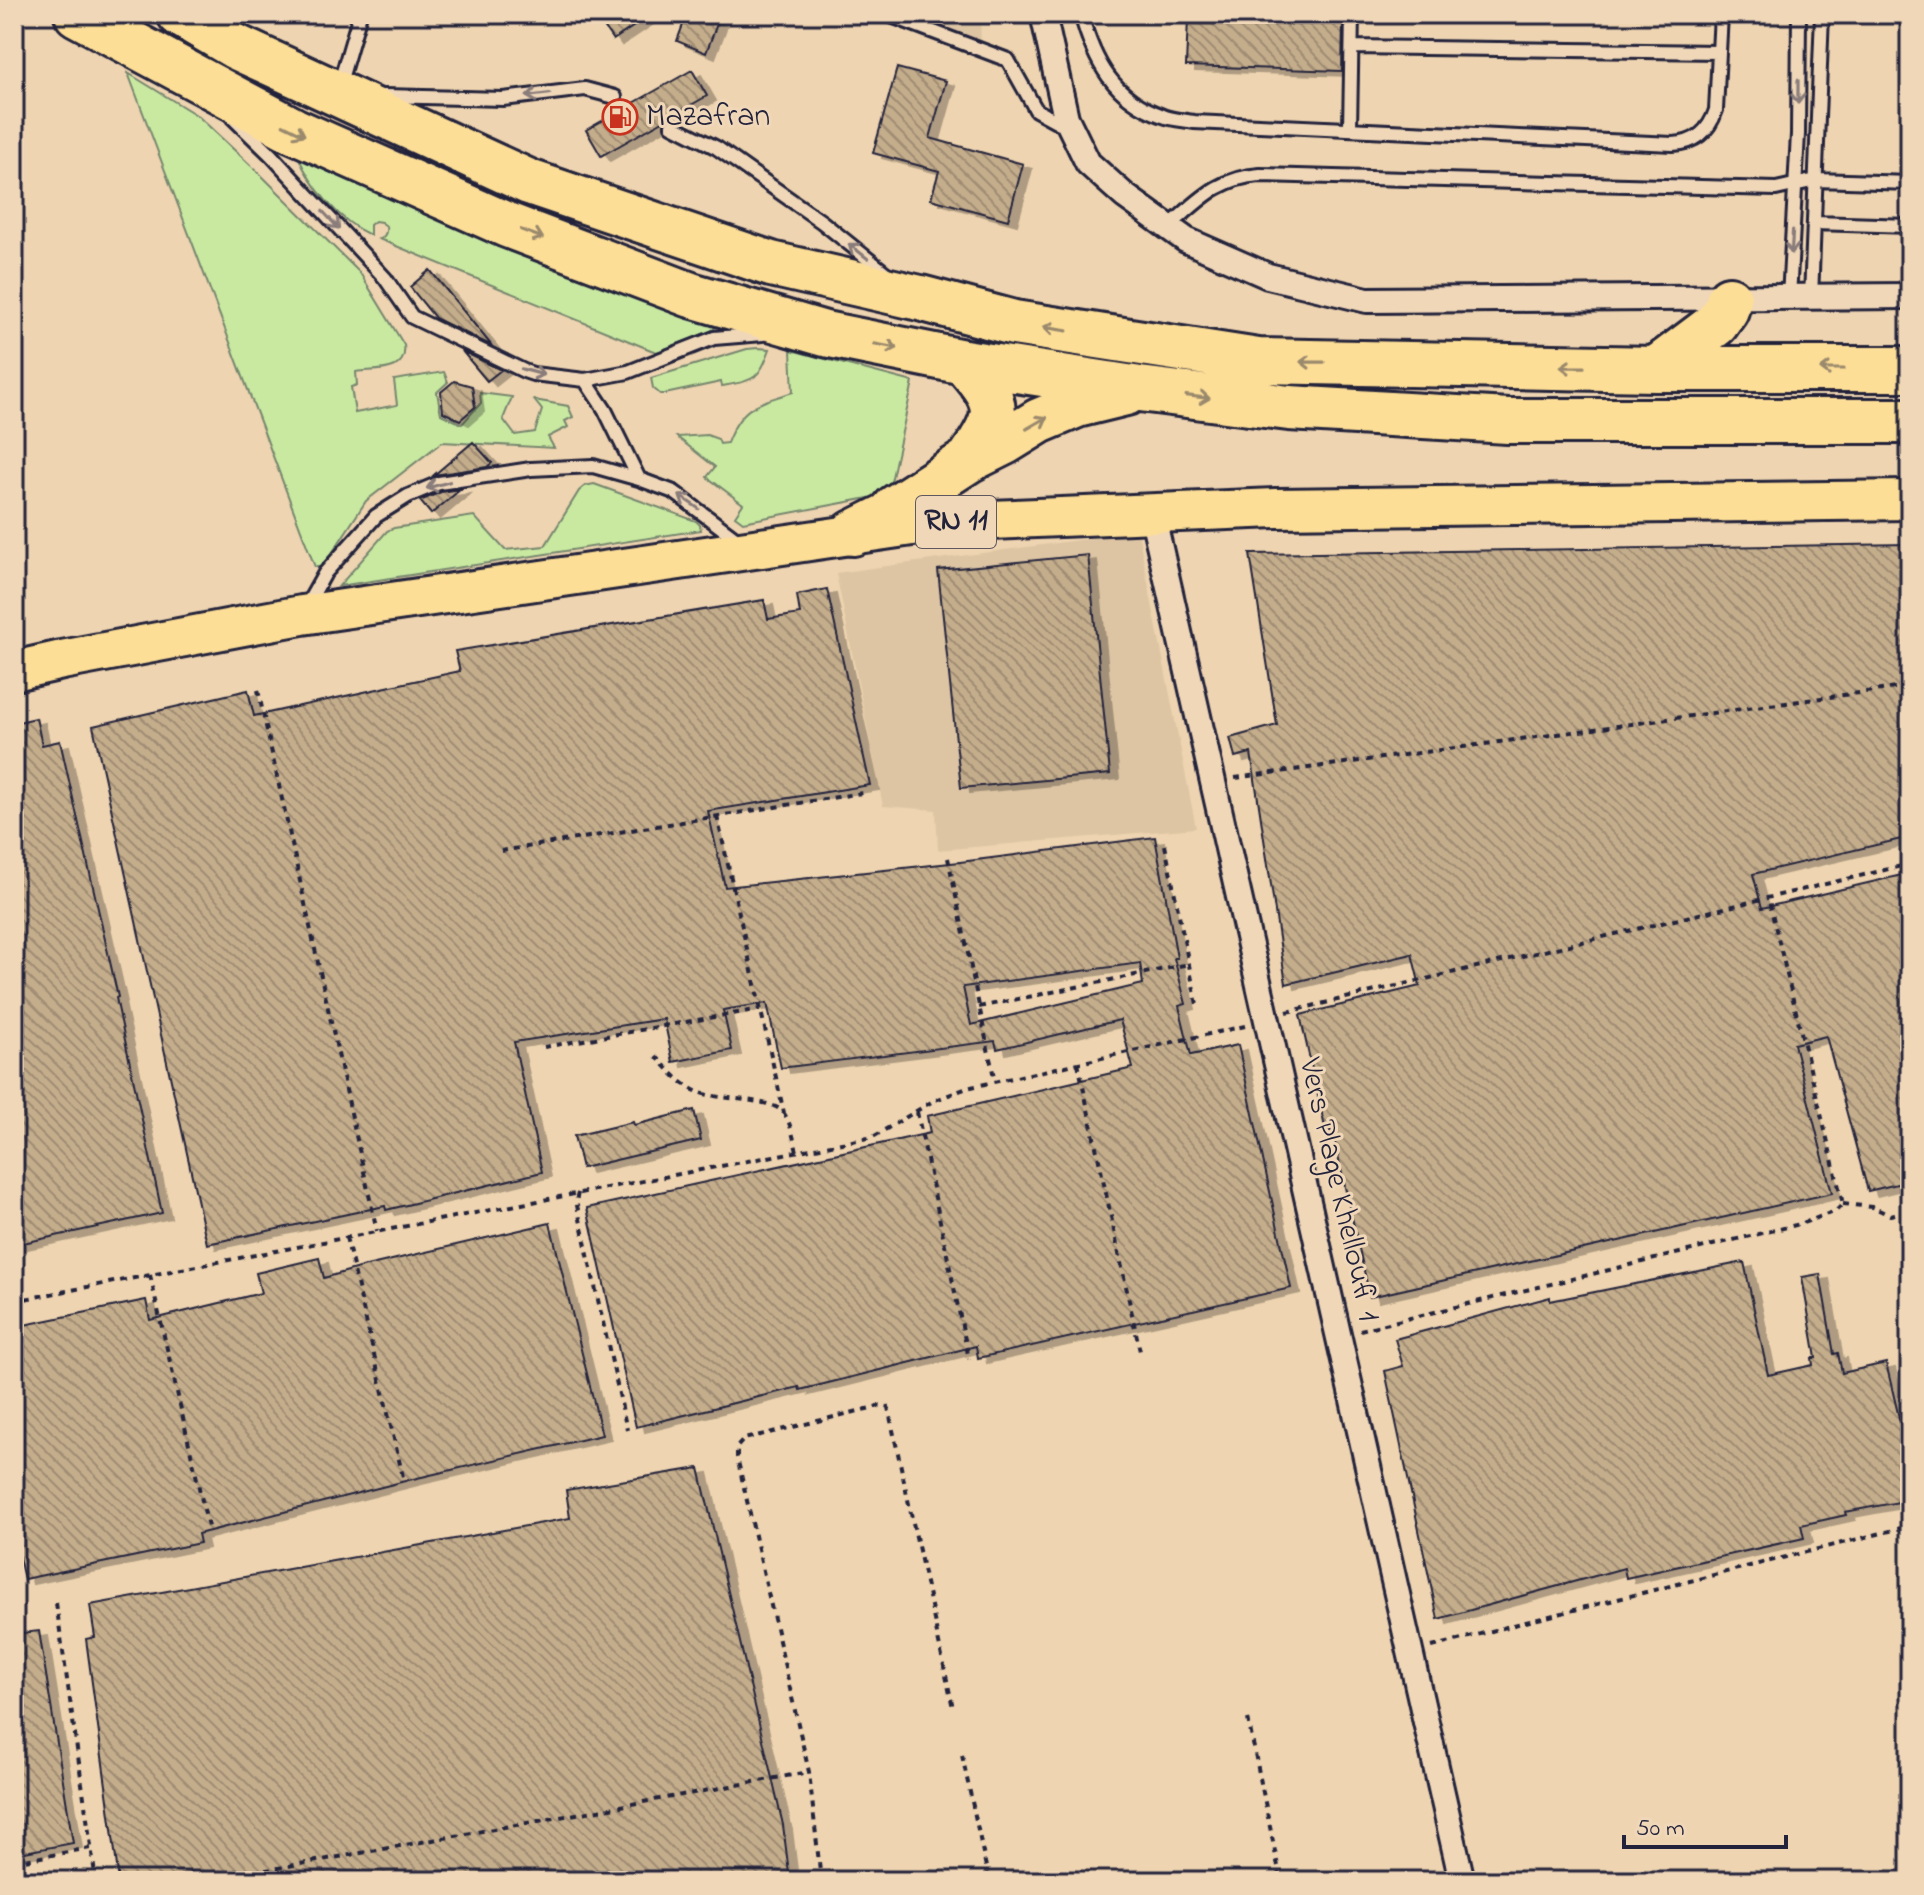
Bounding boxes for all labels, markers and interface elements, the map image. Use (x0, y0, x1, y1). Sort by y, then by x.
one-way arrow (1791, 78, 1806, 105)
one-way arrow (525, 87, 552, 102)
place label: Mazafran (646, 94, 770, 141)
fuel station icon: Mazafran (601, 98, 639, 136)
one-way arrow (282, 123, 306, 138)
one-way arrow (321, 209, 339, 229)
one-way arrow (519, 228, 544, 242)
one-way arrow (1784, 228, 1799, 255)
one-way arrow (847, 243, 869, 260)
one-way arrow (1042, 321, 1068, 336)
one-way arrow (873, 339, 898, 354)
one-way arrow (1299, 354, 1326, 370)
one-way arrow (1559, 360, 1586, 375)
one-way arrow (1819, 361, 1846, 377)
one-way arrow (519, 365, 545, 380)
one-way arrow (1184, 389, 1211, 404)
one-way arrow (1025, 415, 1048, 431)
one-way arrow (425, 478, 451, 493)
one-way arrow (678, 494, 700, 510)
road number: RN 11 (916, 496, 996, 548)
street label: Vers Plage Khelloufi 1 (1285, 1053, 1391, 1326)
scale bar (1624, 1799, 1786, 1849)
text: 50 m (1636, 1812, 1685, 1847)

